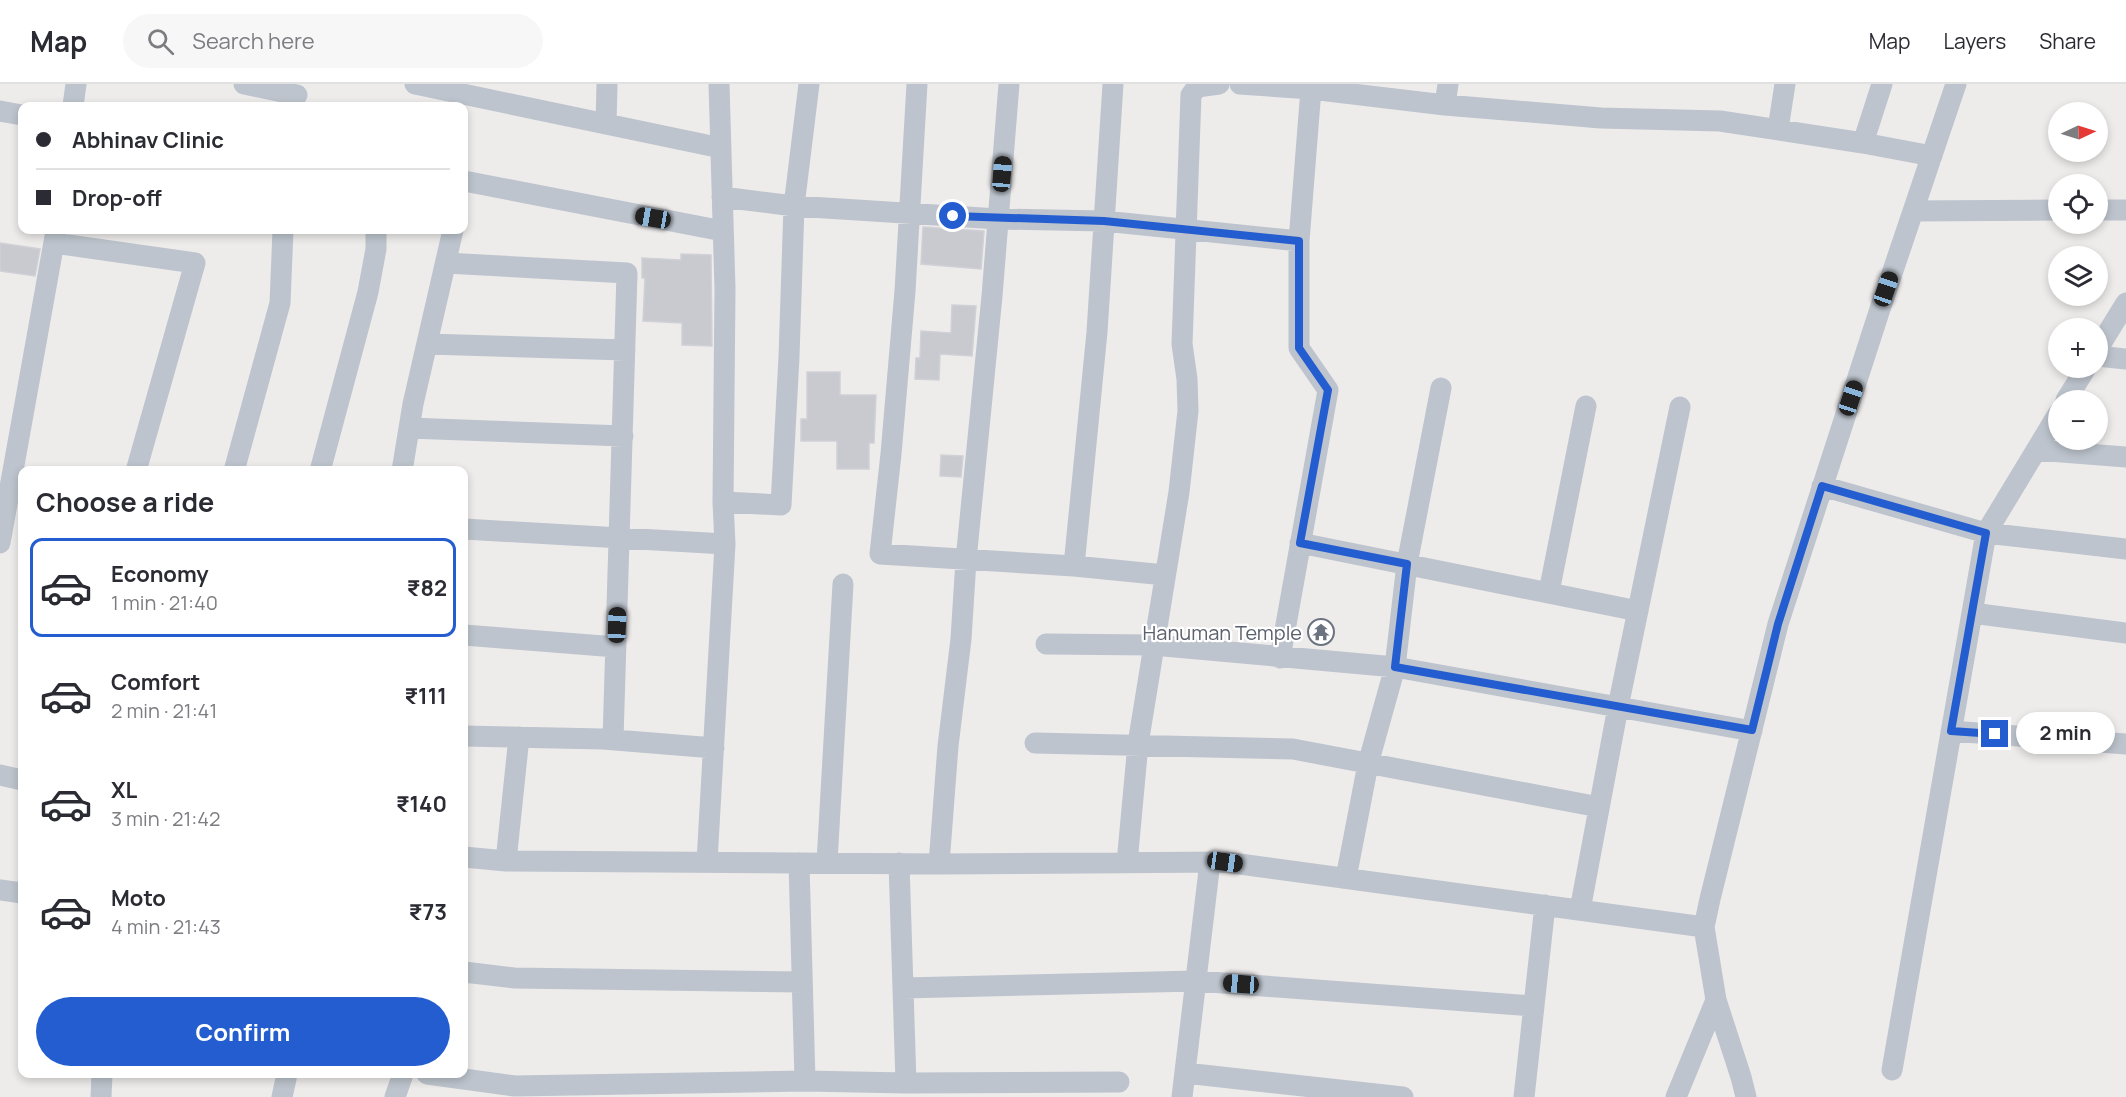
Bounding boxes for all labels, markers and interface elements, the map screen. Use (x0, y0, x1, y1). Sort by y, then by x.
search box (123, 14, 543, 68)
text: Map (30, 22, 87, 60)
icon: search (144, 25, 177, 58)
text: Search here (192, 26, 315, 56)
text: Map (1869, 27, 1910, 55)
text: Layers (1943, 27, 2006, 55)
text: Share (2039, 27, 2096, 55)
north arrow (2048, 102, 2108, 162)
map controls (2048, 102, 2108, 450)
text: Abhinav Clinic (72, 125, 224, 155)
car (991, 155, 1013, 193)
button: locate (2048, 174, 2108, 234)
text: Drop-off (72, 183, 162, 213)
route start (939, 202, 966, 229)
car (634, 206, 672, 230)
button: layers (2048, 246, 2108, 306)
car (1872, 269, 1900, 309)
button: + (2048, 318, 2108, 378)
car (1837, 378, 1865, 418)
button: − (2048, 390, 2108, 450)
text: Choose a ride (36, 483, 214, 520)
text: Economy (111, 559, 209, 589)
icon: car (39, 561, 93, 615)
text: ₹82 (407, 573, 447, 603)
text: 1 min · 21:40 (111, 589, 218, 616)
car (607, 607, 627, 643)
temple icon: Hanuman Temple (1306, 617, 1336, 647)
place label: Hanuman Temple (1143, 619, 1302, 646)
text: Comfort (111, 667, 200, 697)
icon: car (39, 669, 93, 723)
text: ₹111 (404, 681, 447, 711)
text: 2 min · 21:41 (111, 697, 217, 724)
callout: 2 min (2016, 713, 2115, 755)
text: 2 min (2039, 719, 2092, 746)
route end (1981, 720, 2008, 747)
text: XL (111, 775, 137, 805)
icon: car (39, 777, 93, 831)
text: ₹140 (396, 789, 447, 819)
text: 3 min · 21:42 (111, 805, 220, 832)
car (1206, 851, 1244, 873)
text: Moto (111, 883, 166, 913)
icon: car (39, 885, 93, 939)
text: ₹73 (409, 897, 447, 927)
text: 4 min · 21:43 (111, 913, 221, 940)
car (1222, 974, 1260, 994)
button: Confirm (36, 997, 450, 1066)

